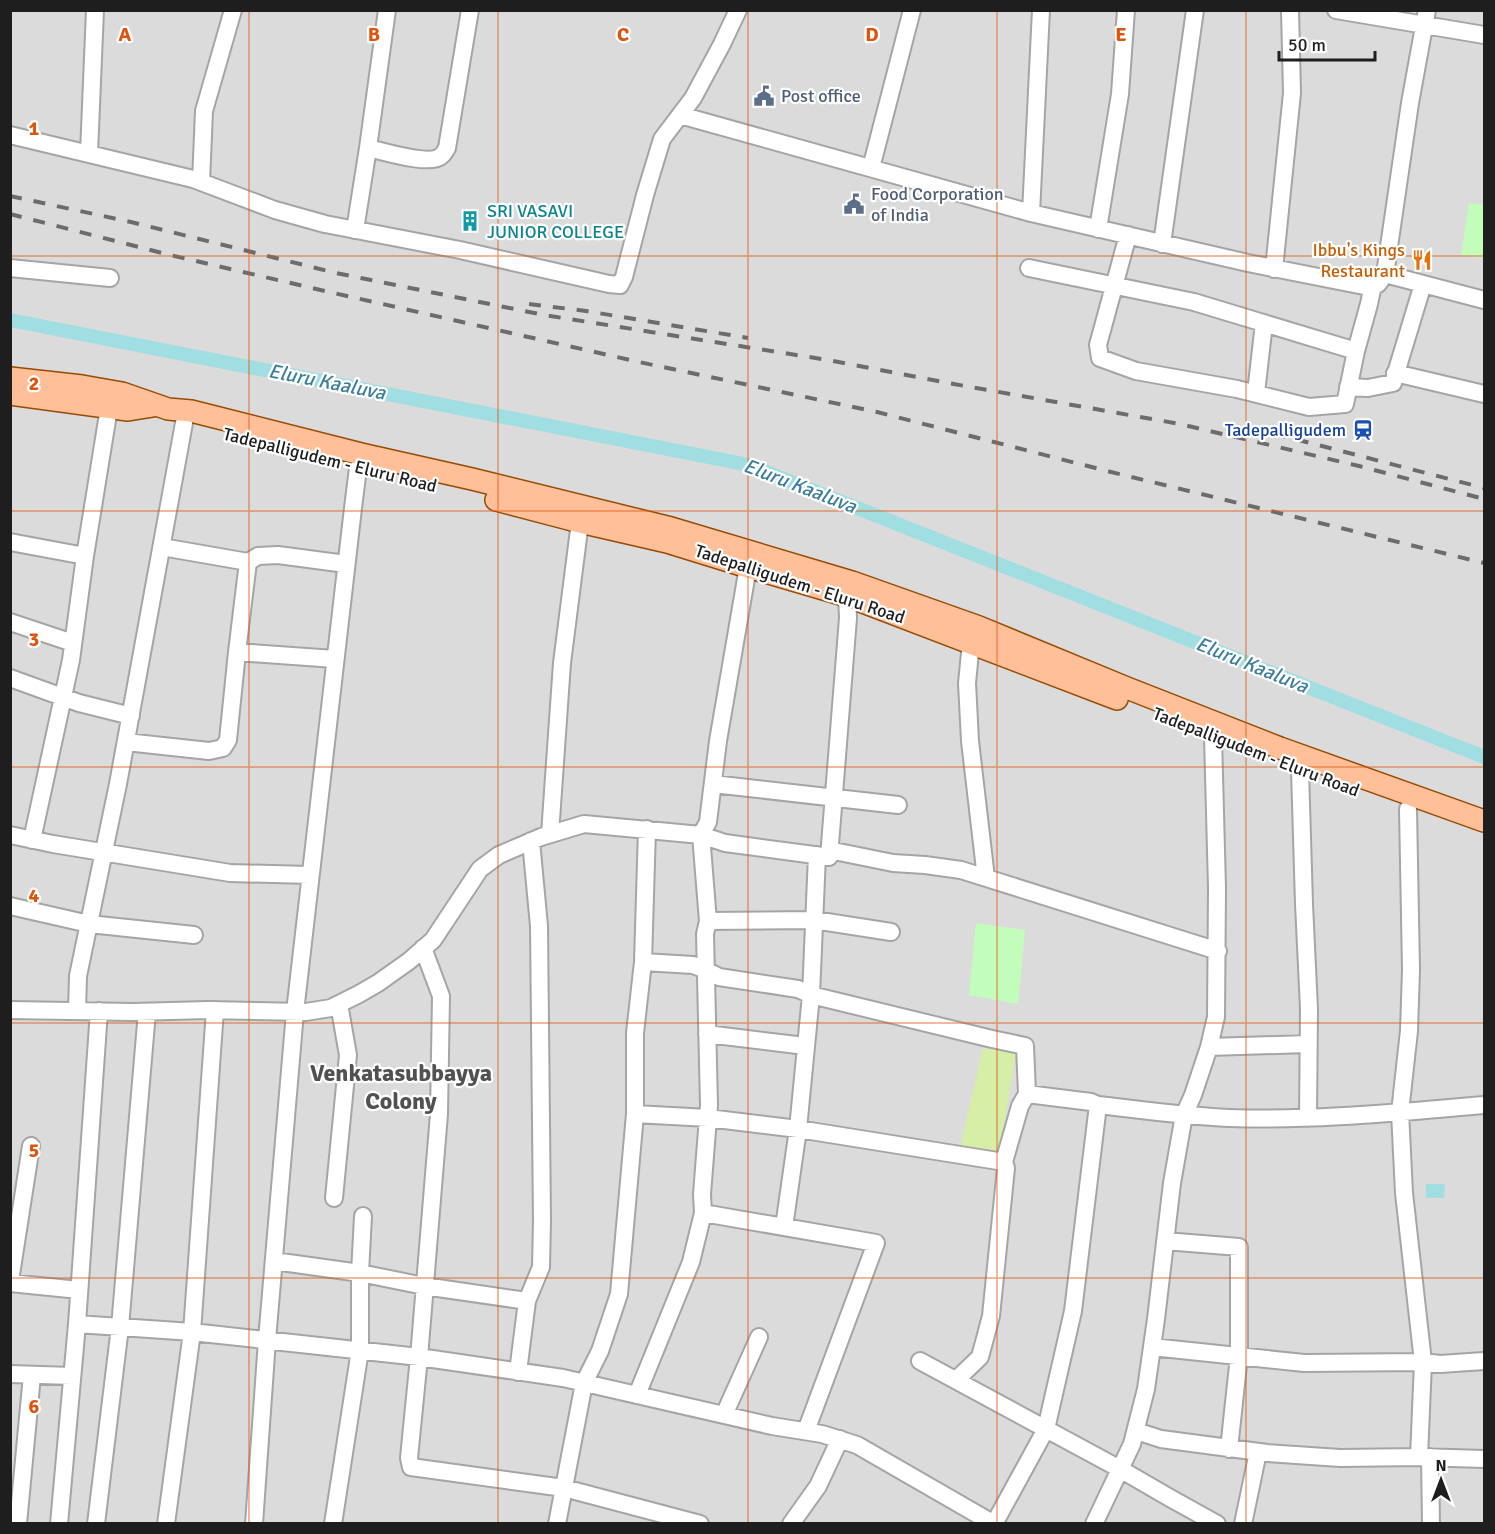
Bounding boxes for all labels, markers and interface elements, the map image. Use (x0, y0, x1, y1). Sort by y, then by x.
text: A (119, 22, 132, 47)
text: B (368, 22, 380, 47)
text: C (617, 22, 629, 47)
text: D (865, 22, 879, 47)
text: E (1115, 22, 1127, 47)
scale bar (1279, 24, 1375, 62)
text: 50 m (1288, 34, 1326, 56)
public building icon: Post office (752, 84, 776, 108)
place label: Post office (781, 85, 861, 107)
text: 1 (29, 116, 40, 141)
place label: Food Corporation of India (871, 183, 1004, 226)
public building icon: Food Corporation of India (842, 192, 866, 216)
place label: SRI VASAVI JUNIOR COLLEGE (487, 200, 624, 243)
building icon: SRI VASAVI JUNIOR COLLEGE (458, 209, 482, 233)
place label: Ibbu's Kings Restaurant (1313, 239, 1405, 282)
restaurant icon: Ibbu's Kings Restaurant (1410, 248, 1434, 272)
water label: Eluru Kaaluva (266, 358, 388, 406)
text: 2 (29, 371, 39, 396)
station icon: Tadepalligudem (1351, 418, 1375, 442)
place label: Tadepalligudem (1225, 419, 1346, 441)
street label: Tadepalligudem - Eluru Road (221, 423, 439, 497)
water label: Eluru Kaaluva (740, 453, 861, 519)
street label: Tadepalligudem - Eluru Road (692, 540, 908, 628)
text: 3 (29, 627, 39, 652)
water label: Eluru Kaaluva (1192, 631, 1312, 699)
street label: Tadepalligudem - Eluru Road (1150, 702, 1362, 802)
text: 4 (29, 883, 40, 908)
district label: Venkatasubbayya Colony (310, 1058, 492, 1116)
text: 5 (29, 1138, 39, 1163)
text: 6 (29, 1394, 40, 1419)
north arrow (1411, 1450, 1471, 1510)
text: N (1435, 1456, 1447, 1476)

